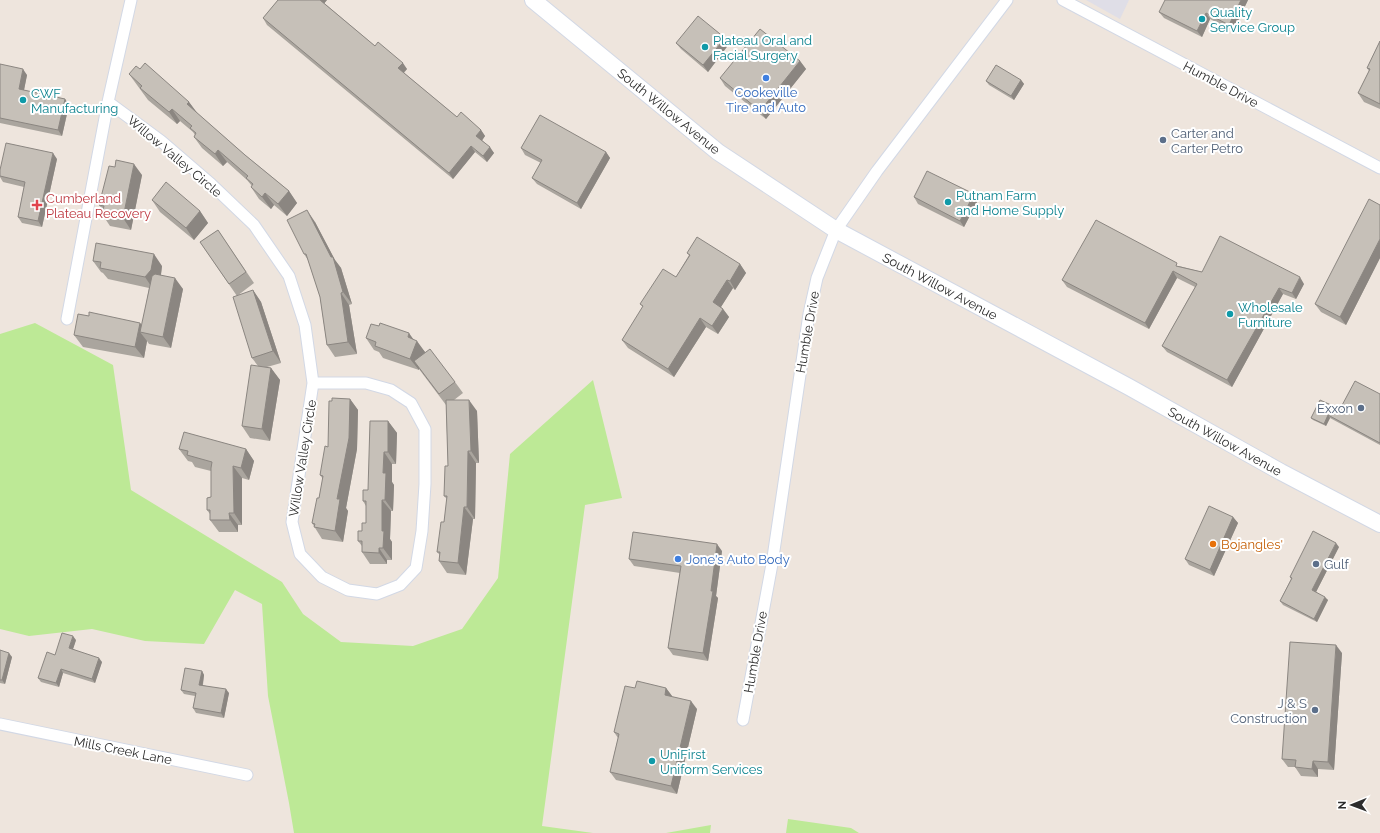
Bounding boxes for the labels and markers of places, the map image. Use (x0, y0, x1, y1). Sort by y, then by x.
place label: Quality Service Group (1210, 5, 1295, 35)
marker: Quality Service Group (1197, 14, 1207, 24)
place label: Plateau Oral and Facial Surgery (713, 33, 812, 63)
marker: Plateau Oral and Facial Surgery (700, 42, 710, 52)
marker: Cookeville Tire and Auto (761, 73, 771, 83)
place label: Cookeville Tire and Auto (726, 85, 806, 115)
place label: CWF Manufacturing (31, 86, 118, 116)
marker: CWF Manufacturing (18, 95, 28, 105)
place label: Carter and Carter Petro (1171, 126, 1243, 156)
marker: Carter and Carter Petro (1158, 135, 1168, 145)
place label: Putnam Farm and Home Supply (956, 188, 1064, 218)
place label: Cumberland Plateau Recovery (46, 191, 151, 221)
marker: Putnam Farm and Home Supply (943, 197, 953, 207)
marker: Cumberland Plateau Recovery (31, 199, 43, 211)
place label: Wholesale Furniture (1238, 300, 1303, 330)
marker: Wholesale Furniture (1225, 309, 1235, 319)
place label: Exxon (1317, 401, 1353, 416)
marker: Exxon (1356, 403, 1366, 413)
place label: Bojangles' (1221, 537, 1283, 552)
marker: Bojangles' (1208, 539, 1218, 549)
place label: Jone's Auto Body (686, 552, 790, 567)
marker: Jone's Auto Body (673, 554, 683, 564)
place label: Gulf (1324, 557, 1350, 572)
marker: Gulf (1311, 559, 1321, 569)
place label: J & S Construction (1230, 696, 1307, 726)
marker: J & S Construction (1310, 705, 1320, 715)
place label: UniFirst Uniform Services (660, 747, 763, 777)
marker: UniFirst Uniform Services (647, 756, 657, 766)

